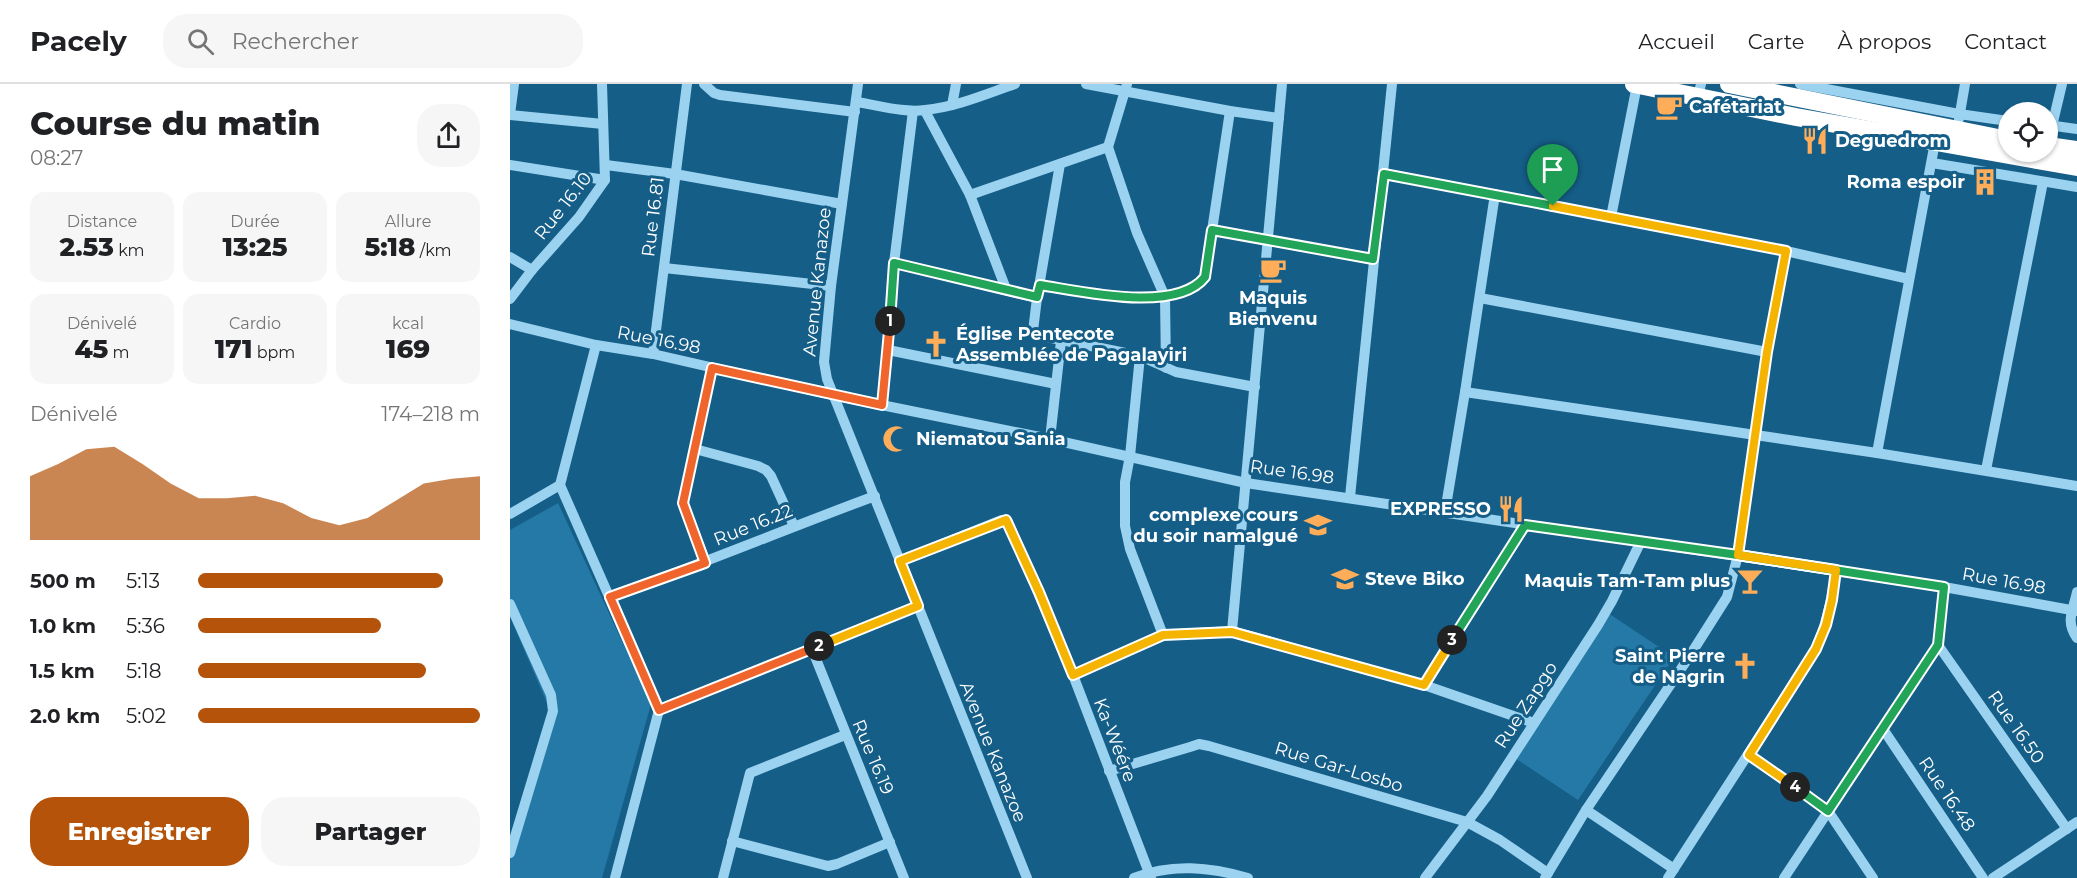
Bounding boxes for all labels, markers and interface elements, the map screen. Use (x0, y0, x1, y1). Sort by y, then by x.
search box (163, 14, 583, 68)
text: Pacely (30, 24, 127, 58)
icon: search (184, 25, 217, 58)
text: Rechercher (232, 28, 359, 55)
text: Accueil (1638, 29, 1715, 54)
text: Carte (1748, 29, 1804, 54)
text: À propos (1837, 29, 1931, 54)
text: Contact (1964, 29, 2047, 54)
cafe icon: Cafétariat (1654, 92, 1684, 122)
place label: Cafétariat (1689, 96, 1782, 118)
map controls (1998, 102, 2058, 162)
button: locate (1998, 102, 2058, 162)
text: Course du matin (30, 103, 321, 143)
button: share (417, 104, 480, 167)
restaurant icon: Deguedrom (1800, 126, 1830, 156)
place label: Deguedrom (1835, 130, 1948, 152)
pin (1527, 144, 1578, 206)
text: 08:27 (30, 146, 83, 170)
icon: arrive (1536, 153, 1569, 186)
building icon: Roma espoir (1970, 167, 2000, 197)
street label: Rue 16.10 (530, 168, 596, 244)
place label: Roma espoir (1847, 171, 1965, 193)
street label: Rue 16.81 (637, 176, 669, 258)
street label: Avenue Kanazoe (798, 206, 836, 358)
text: Distance (67, 212, 137, 231)
text: Durée (230, 212, 280, 231)
text: Allure (385, 212, 431, 231)
text: 2.53 (59, 231, 114, 263)
text: 13:25 (223, 231, 287, 263)
text: 5:18 (364, 231, 416, 263)
text: km (114, 241, 145, 260)
text: /km (416, 241, 452, 260)
cafe icon: Maquis Bienvenu (1258, 255, 1288, 285)
place label: Maquis Bienvenu (1228, 287, 1318, 330)
pin: 1 (875, 306, 905, 336)
text: 1 (887, 311, 893, 330)
text: Dénivelé (67, 314, 137, 333)
text: Cardio (229, 314, 281, 333)
text: kcal (392, 314, 424, 333)
street label: Rue 16.98 (615, 321, 703, 359)
place label: Église Pentecote Assemblée de Pagalayiri (955, 323, 1187, 366)
church icon: Église Pentecote Assemblée de Pagalayiri (921, 329, 951, 359)
text: 45 (74, 333, 108, 365)
text: 171 (215, 333, 252, 365)
text: 169 (386, 333, 430, 365)
text: m (108, 343, 130, 362)
text: bpm (252, 343, 295, 362)
text: Dénivelé (30, 402, 118, 426)
text: 174–218 m (381, 402, 480, 426)
mosque icon: Niematou Sania (881, 424, 911, 454)
place label: Niematou Sania (916, 428, 1066, 450)
street label: Rue 16.98 (1249, 455, 1335, 489)
restaurant icon: EXPRESSO (1496, 494, 1526, 524)
place label: EXPRESSO (1390, 498, 1491, 520)
street label: Rue 16.22 (710, 499, 796, 551)
place label: complexe cours du soir namalgué (1133, 504, 1298, 547)
school or university icon: complexe cours du soir namalgué (1303, 510, 1333, 540)
street label: Rue 16.98 (1960, 563, 2048, 599)
school or university icon: Steve Biko (1330, 564, 1360, 594)
bar icon: Maquis Tam-Tam plus (1735, 566, 1765, 596)
place label: Steve Biko (1365, 568, 1465, 590)
text: 500 m (30, 569, 96, 593)
text: 5:13 (126, 569, 160, 593)
place label: Maquis Tam-Tam plus (1524, 570, 1730, 592)
text: 1.0 km (30, 614, 96, 638)
text: 5:36 (126, 614, 165, 638)
pin: 3 (1437, 625, 1467, 655)
text: 3 (1447, 630, 1457, 649)
pin: 2 (804, 631, 834, 661)
text: 2 (814, 636, 824, 655)
place label: Saint Pierre de Nagrin (1615, 645, 1725, 688)
church icon: Saint Pierre de Nagrin (1730, 651, 1760, 681)
street label: Rue Zapgo (1490, 658, 1562, 752)
text: 1.5 km (30, 659, 95, 683)
text: 5:18 (126, 659, 162, 683)
street label: Avenue Kanazoe (955, 678, 1031, 826)
street label: Rue 16.50 (1983, 686, 2049, 768)
street label: Ka-Wéére (1089, 695, 1141, 785)
text: 2.0 km (30, 704, 100, 728)
text: 5:02 (126, 704, 166, 728)
street label: Rue 16.19 (847, 716, 899, 798)
street label: Rue Gar-Losbo (1272, 737, 1406, 797)
street label: Rue 16.48 (1914, 752, 1980, 836)
pin: 4 (1780, 772, 1810, 802)
text: 4 (1789, 777, 1801, 796)
button: Enregistrer (30, 797, 249, 866)
button: Partager (261, 797, 480, 866)

